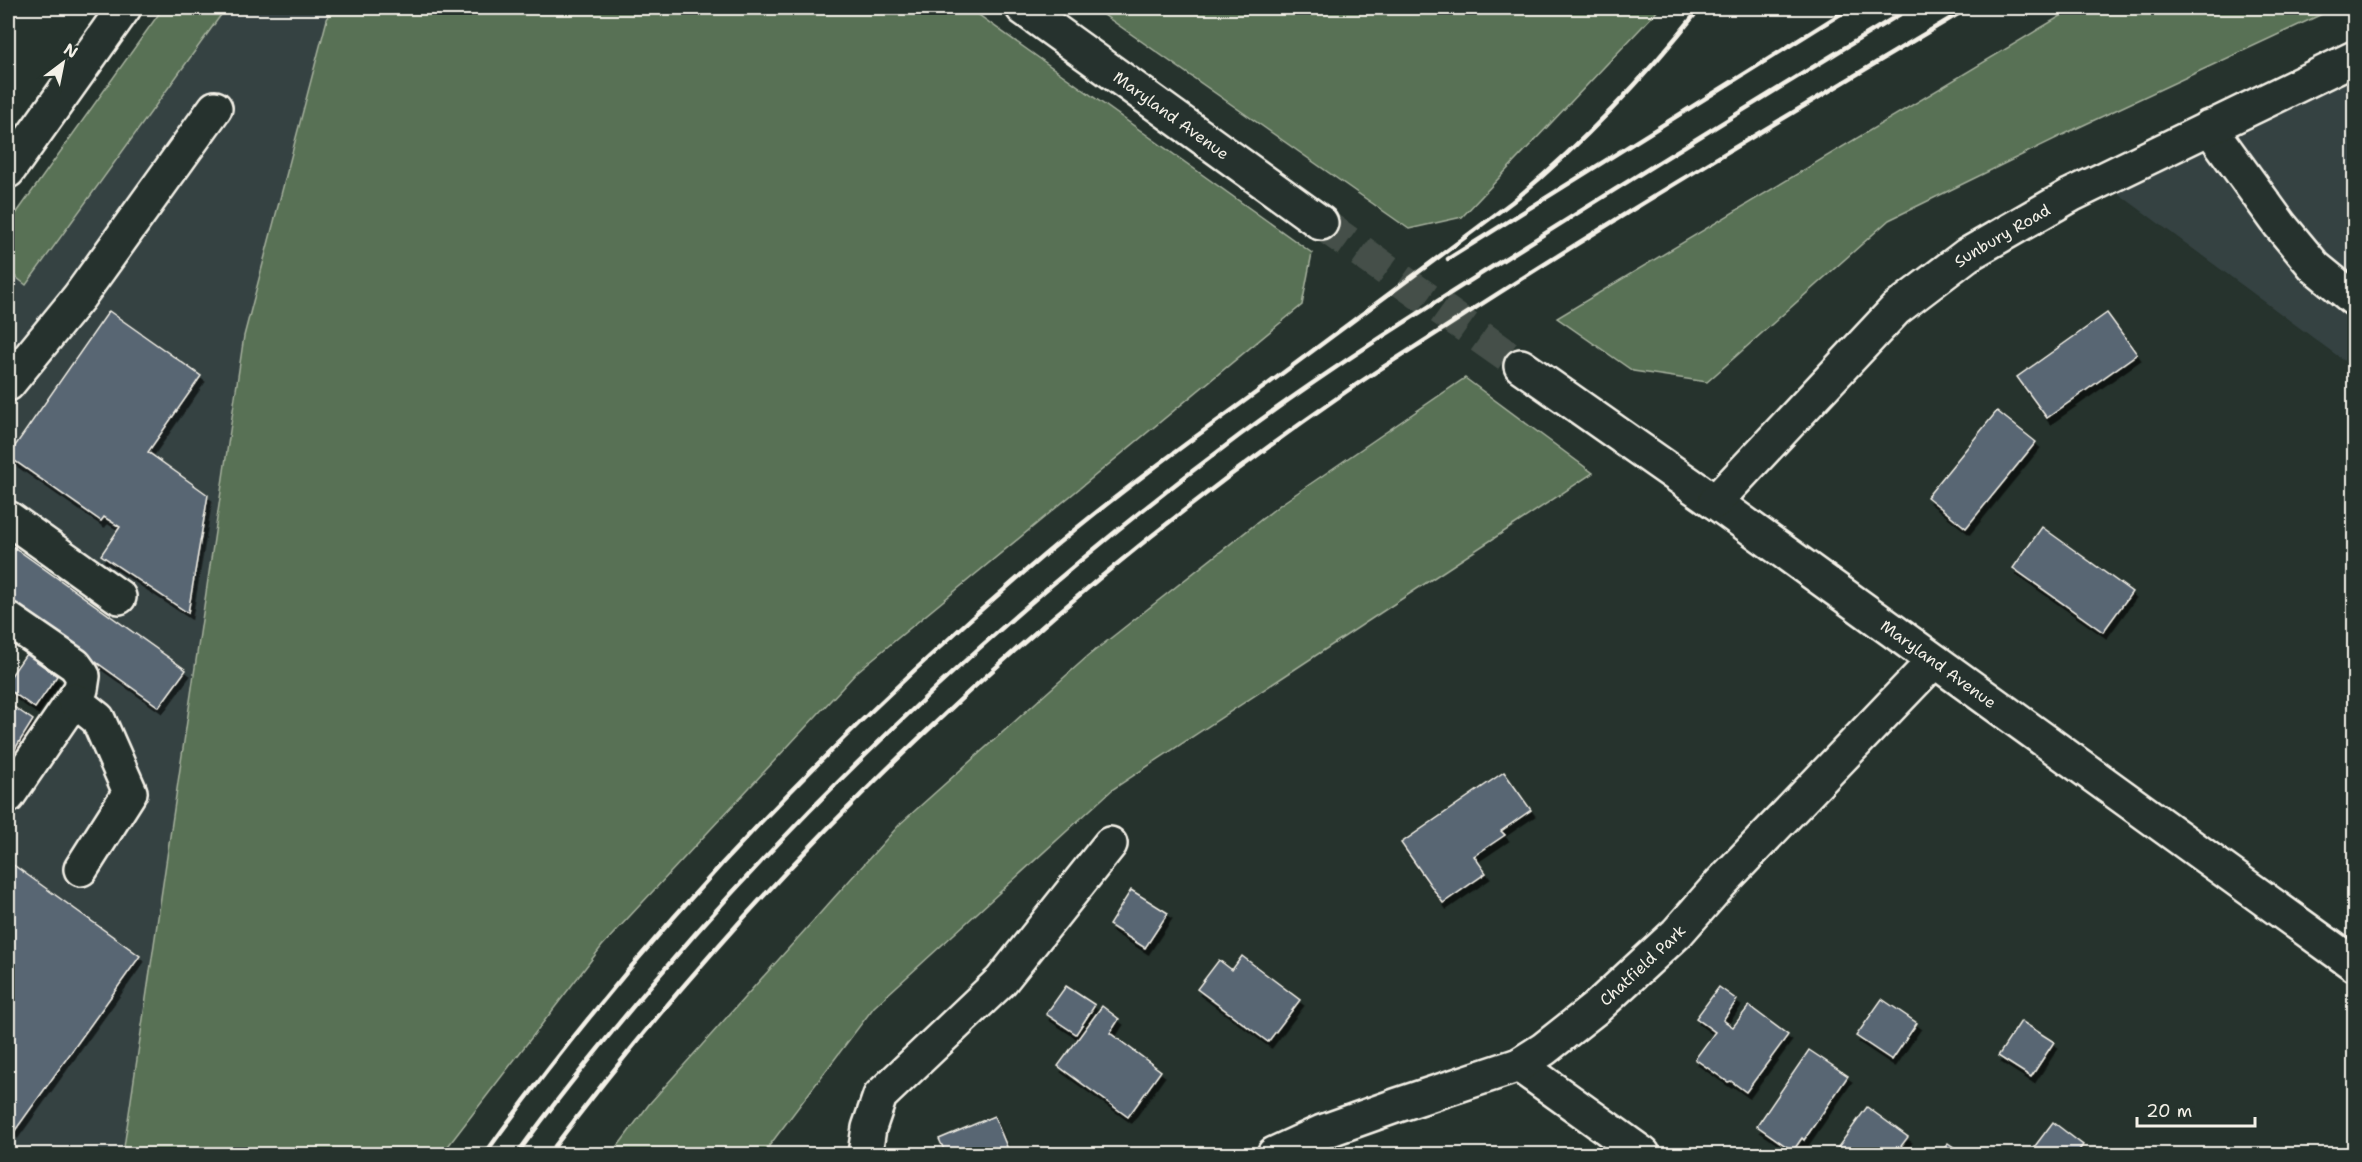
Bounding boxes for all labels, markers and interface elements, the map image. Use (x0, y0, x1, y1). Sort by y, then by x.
north arrow (33, 33, 93, 93)
text: N (60, 38, 82, 63)
street label: Maryland Avenue (1109, 66, 1233, 164)
street label: Sunbury Road (1950, 199, 2054, 272)
street label: Maryland Avenue (1877, 615, 2001, 713)
street label: Chatfield Park (1595, 920, 1690, 1010)
scale bar (2137, 1090, 2256, 1128)
text: 20 m (2146, 1099, 2192, 1123)

